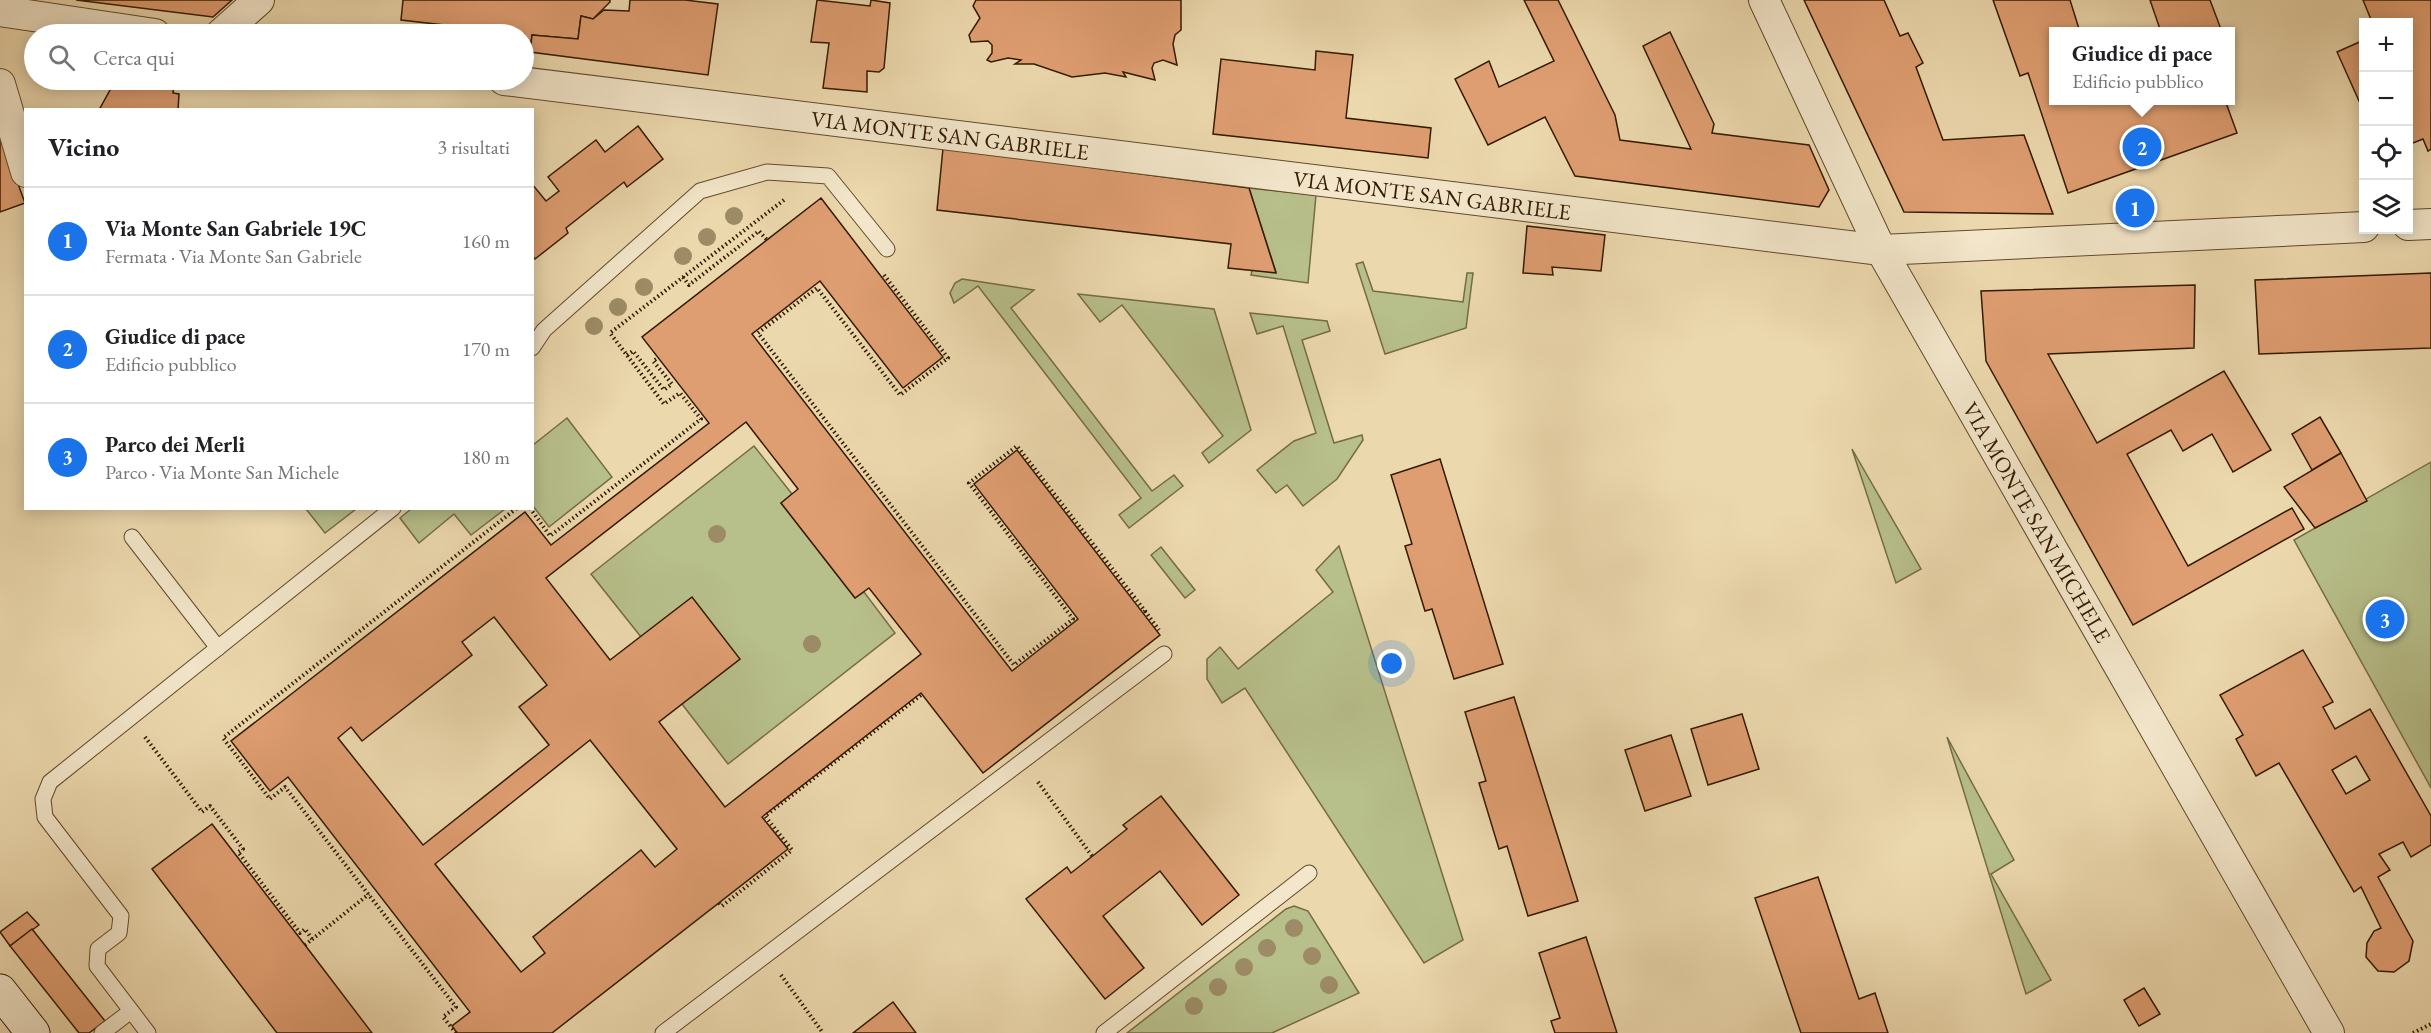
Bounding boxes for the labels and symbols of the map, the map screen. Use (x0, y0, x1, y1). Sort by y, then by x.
street label: VIA MONTE SAN GABRIELE (809, 104, 1091, 167)
pin: 2 (2122, 124, 2162, 170)
street label: VIA MONTE SAN GABRIELE (1291, 164, 1573, 227)
pin: 1 (2116, 186, 2154, 230)
street label: VIA MONTE SAN MICHELE (1956, 397, 2117, 648)
pin: 3 (2366, 596, 2404, 642)
your location (1377, 649, 1406, 678)

